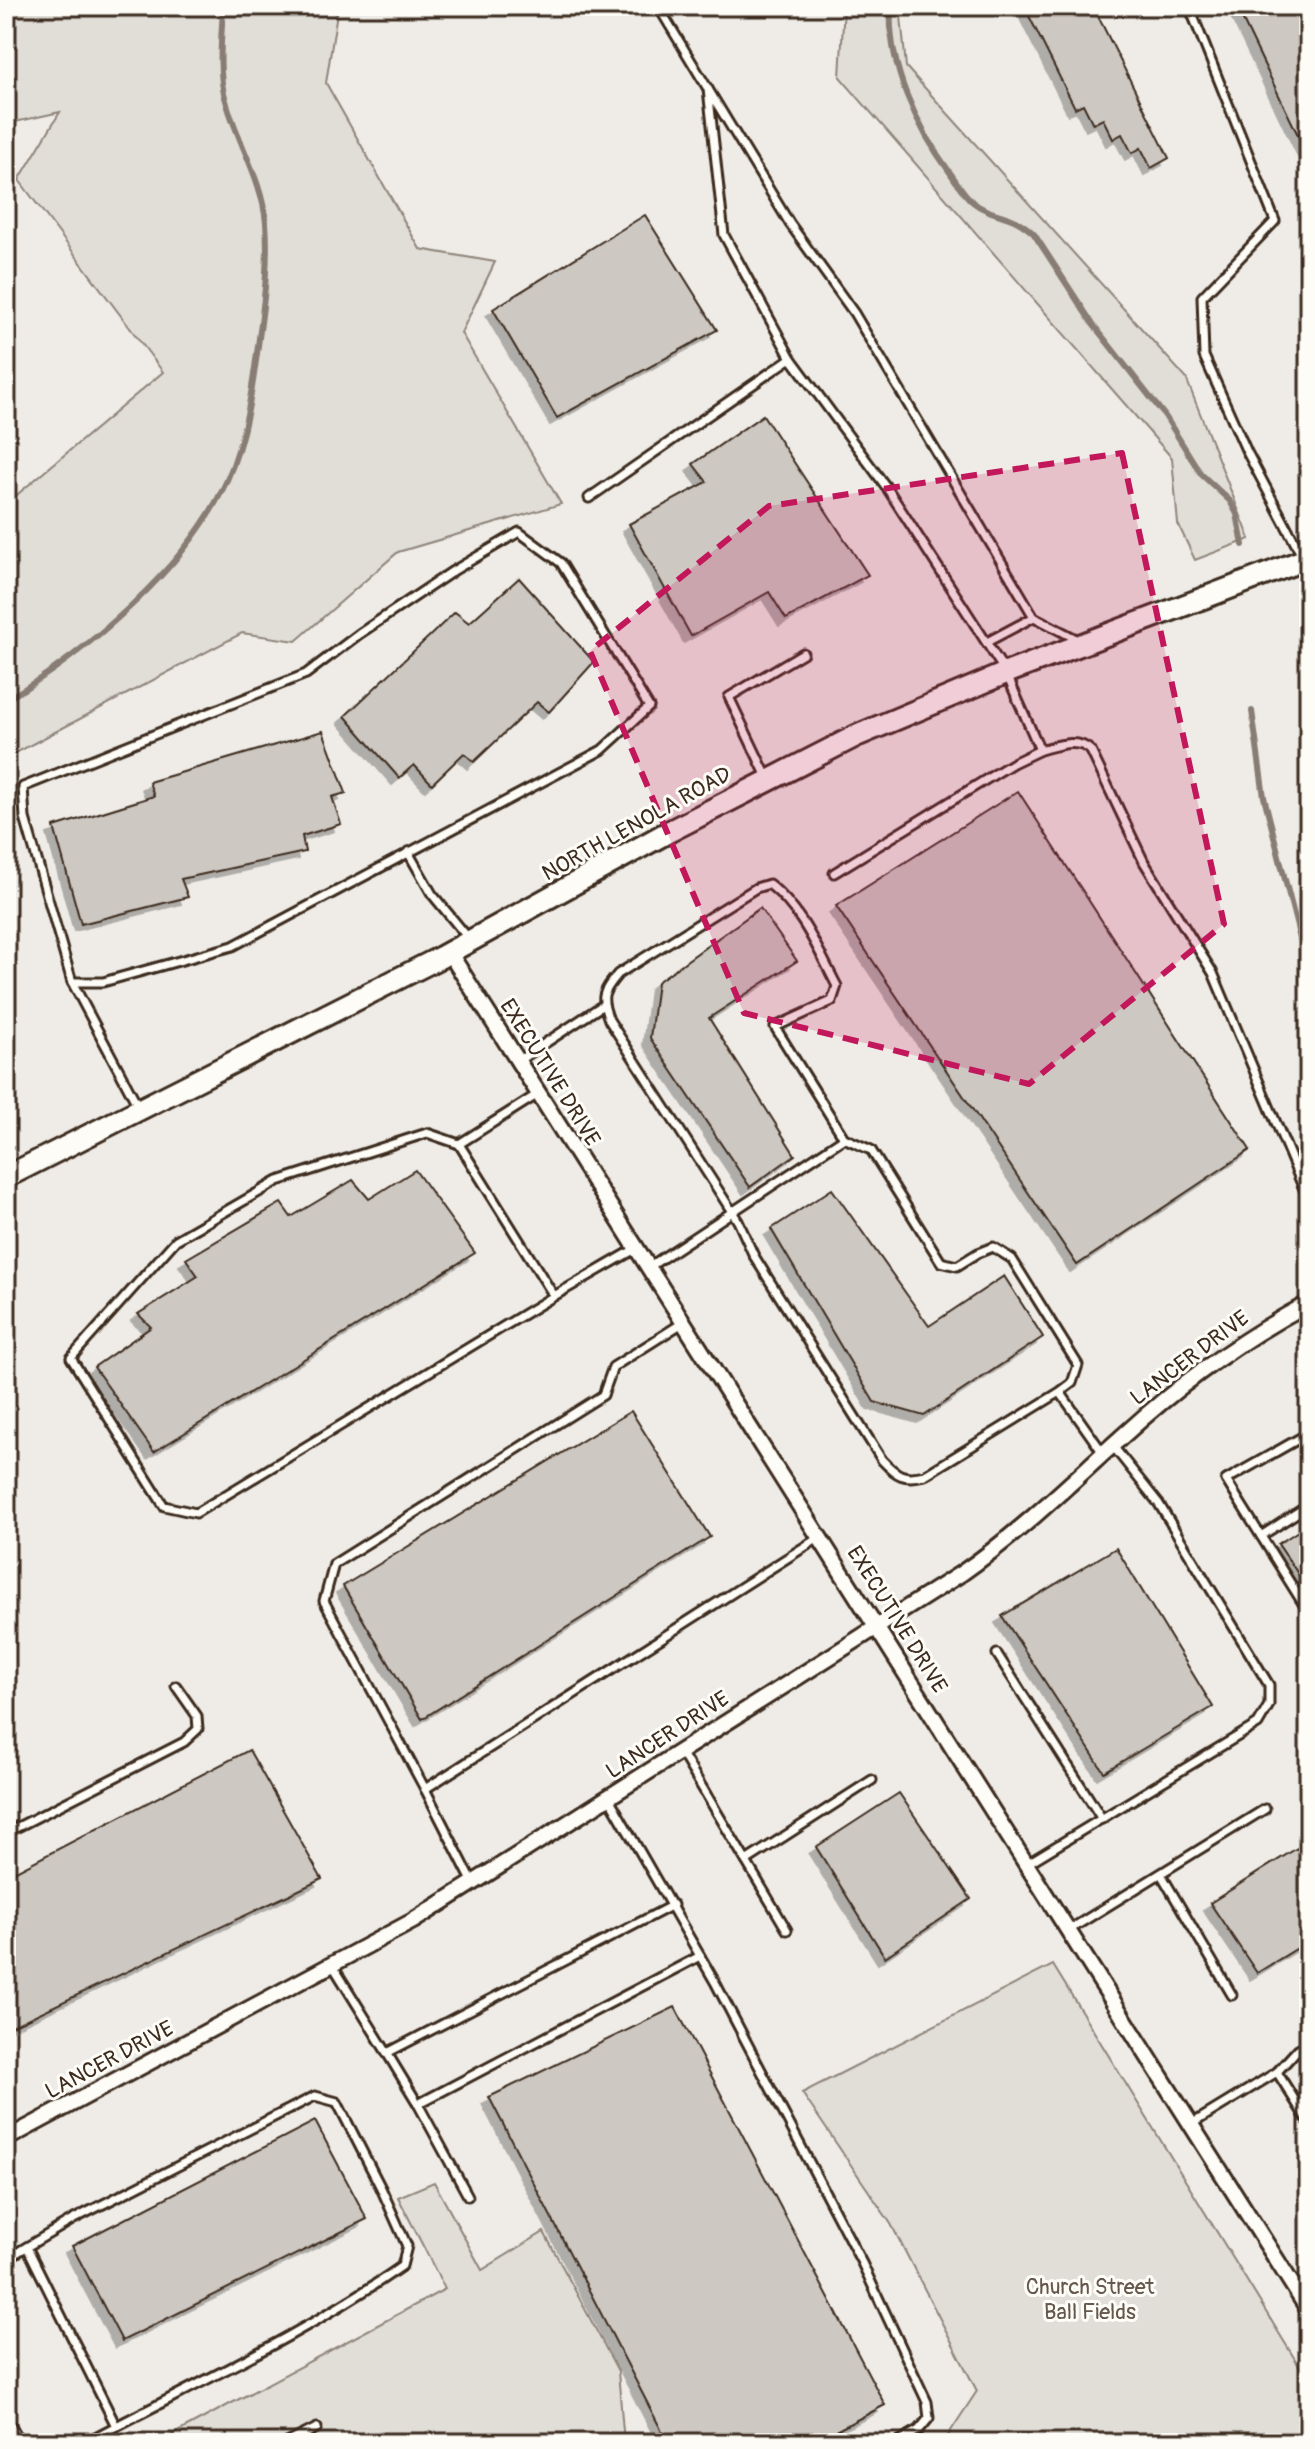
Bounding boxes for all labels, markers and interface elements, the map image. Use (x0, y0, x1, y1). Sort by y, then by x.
street label: NORTH LENOLA ROAD (537, 760, 736, 887)
street label: EXECUTIVE DRIVE (494, 994, 607, 1151)
street label: LANCER DRIVE (1125, 1304, 1255, 1412)
street label: EXECUTIVE DRIVE (841, 1541, 954, 1698)
street label: LANCER DRIVE (601, 1685, 734, 1785)
street label: LANCER DRIVE (40, 2014, 178, 2105)
park label: Church Street Ball Fields (1026, 2273, 1155, 2326)

